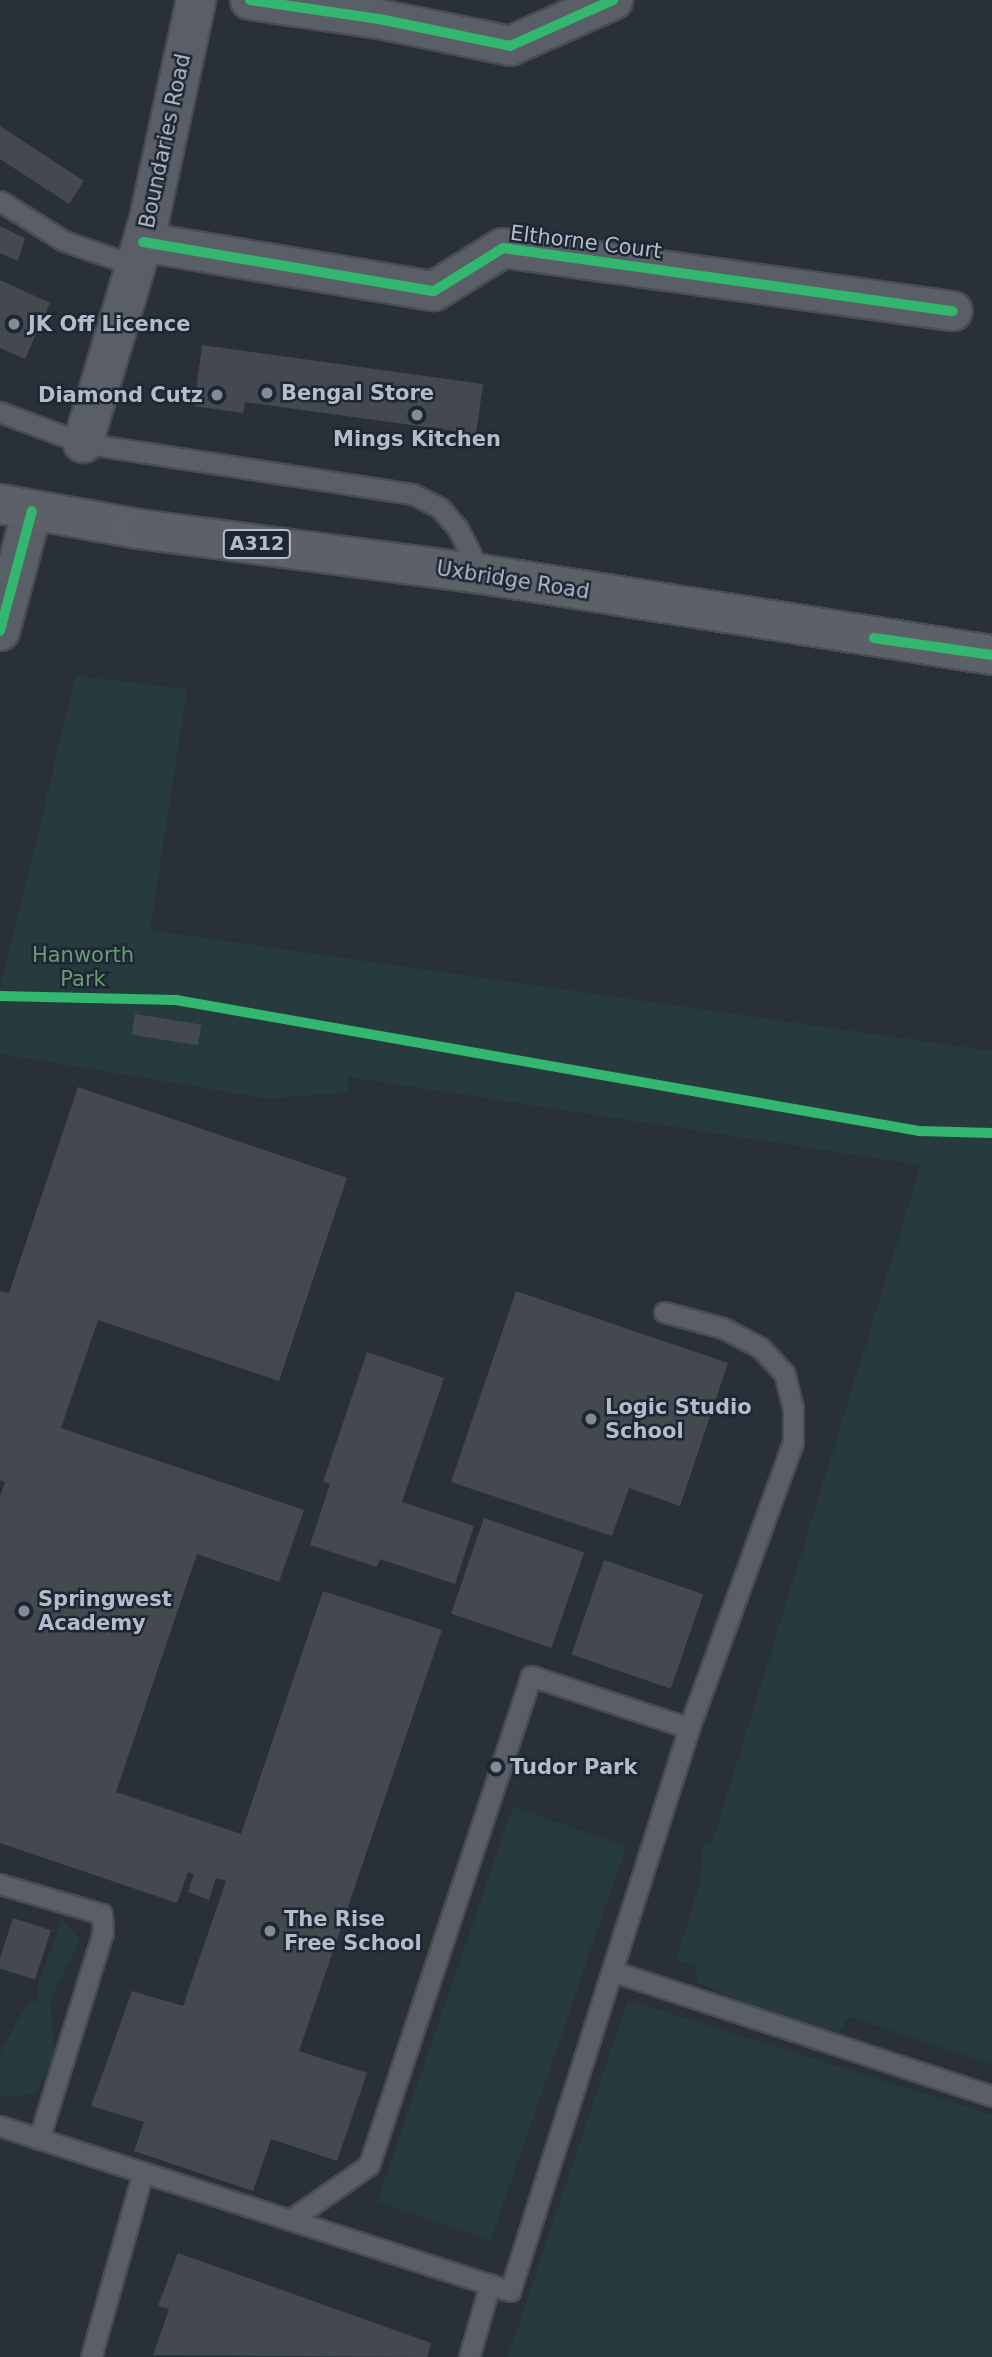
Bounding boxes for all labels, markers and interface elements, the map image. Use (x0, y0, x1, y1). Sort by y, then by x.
street label: Boundaries Road (134, 51, 196, 231)
street label: Elthorne Court (509, 220, 663, 264)
place label: JK Off Licence (28, 311, 190, 337)
marker: JK Off Licence (6, 316, 22, 332)
place label: Bengal Store (281, 380, 434, 406)
place label: Diamond Cutz (38, 382, 203, 408)
marker: Bengal Store (259, 385, 275, 401)
marker: Diamond Cutz (209, 387, 225, 403)
marker: Mings Kitchen (409, 407, 425, 423)
place label: Mings Kitchen (333, 426, 501, 452)
road number: A312 (222, 528, 292, 559)
street label: Uxbridge Road (435, 555, 591, 605)
park label: Hanworth Park (32, 942, 134, 992)
place label: Logic Studio School (605, 1394, 752, 1444)
marker: Logic Studio School (583, 1411, 599, 1427)
place label: Springwest Academy (38, 1586, 172, 1636)
marker: Springwest Academy (16, 1603, 32, 1619)
place label: Tudor Park (510, 1754, 637, 1780)
marker: Tudor Park (488, 1759, 504, 1775)
place label: The Rise Free School (284, 1906, 422, 1956)
marker: The Rise Free School (262, 1923, 278, 1939)

